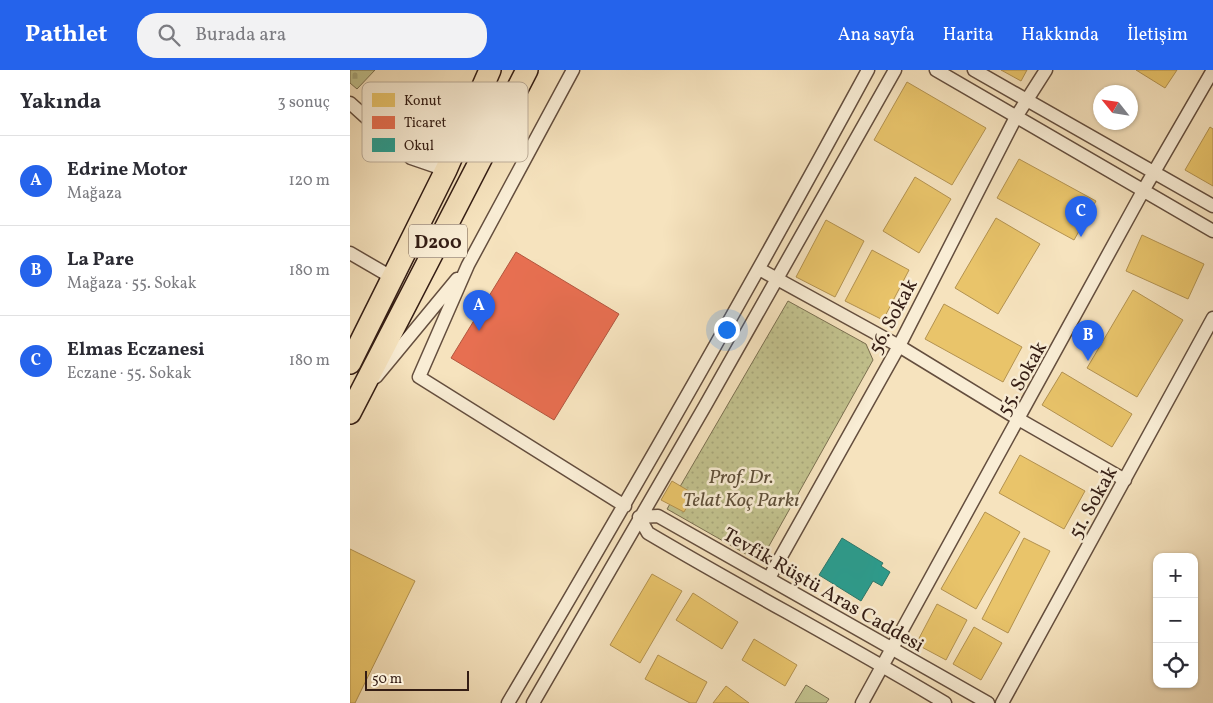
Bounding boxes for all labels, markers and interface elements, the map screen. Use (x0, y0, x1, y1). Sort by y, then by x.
search box (137, 13, 487, 58)
text: Pathlet (25, 18, 107, 52)
icon: search (155, 21, 183, 49)
text: Burada ara (195, 22, 286, 48)
text: Ana sayfa (838, 23, 915, 48)
text: Harita (943, 23, 994, 48)
text: Hakkında (1022, 23, 1099, 48)
text: İletişim (1127, 23, 1188, 48)
legend (362, 82, 528, 162)
north arrow (1093, 85, 1138, 130)
text: Yakında (20, 88, 101, 117)
text: 3 sonuç (278, 92, 330, 114)
text: Konut (404, 92, 442, 111)
text: Ticaret (404, 114, 447, 133)
text: Okul (404, 137, 434, 156)
text: Edrine Motor (67, 157, 188, 183)
text: A (30, 170, 42, 192)
text: 120 m (288, 170, 330, 192)
text: Mağaza (67, 183, 122, 205)
pin: C (1065, 196, 1097, 237)
road number: D200 (409, 224, 467, 258)
text: La Pare (67, 247, 134, 273)
text: B (31, 260, 41, 282)
text: 180 m (289, 260, 330, 282)
text: Mağaza · 55. Sokak (67, 273, 197, 295)
street label: 56. Sokak (862, 274, 925, 360)
pin: A (463, 290, 495, 331)
your location (714, 317, 740, 343)
pin: B (1072, 320, 1104, 361)
text: Elmas Eczanesi (67, 337, 205, 363)
street label: 55. Sokak (991, 337, 1055, 421)
text: C (31, 350, 41, 372)
text: 180 m (289, 350, 330, 372)
text: Eczane · 55. Sokak (67, 363, 191, 385)
street label: 51. Sokak (1062, 461, 1125, 544)
park label: Prof. Dr. Telat Koç Parkı (683, 464, 799, 515)
street label: Tevfik Rüştü Aras Caddesi (717, 521, 929, 660)
map controls (1153, 553, 1198, 688)
button: + (1153, 553, 1198, 598)
button: − (1153, 598, 1198, 643)
button: locate (1153, 643, 1198, 688)
scale bar (365, 668, 469, 691)
text: 50 m (372, 670, 402, 689)

